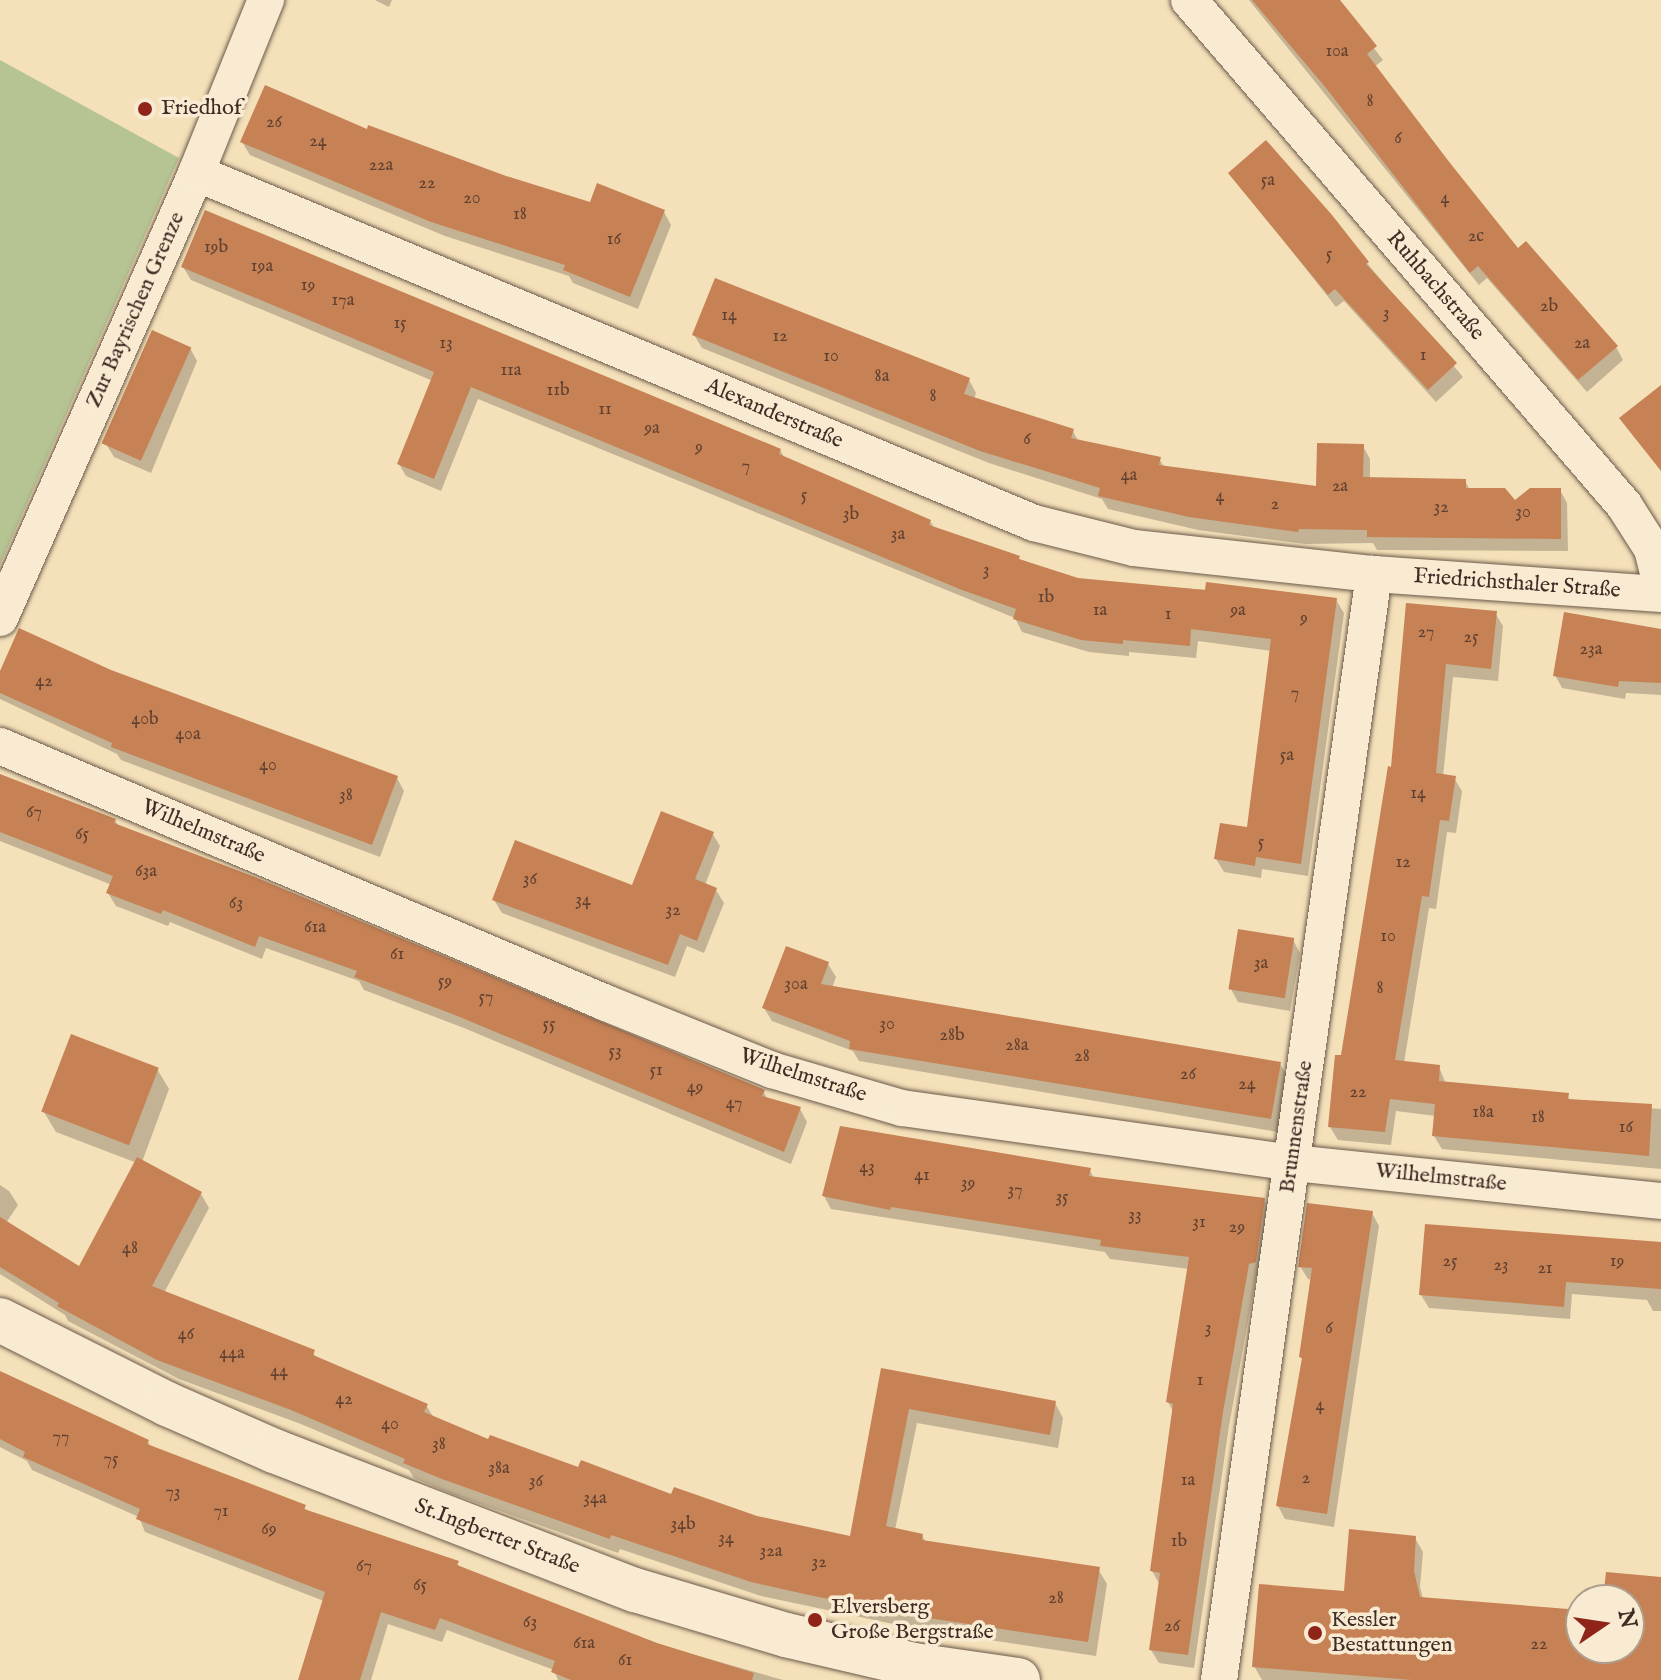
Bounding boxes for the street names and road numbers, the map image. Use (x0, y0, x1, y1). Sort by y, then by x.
street label: Zur Bayrischen Grenze (81, 208, 191, 412)
street label: Ruhbachstraße (1380, 226, 1490, 346)
street label: Alexanderstraße (701, 373, 847, 455)
street label: Friedrichsthaler Straße (1413, 564, 1621, 604)
street label: Wilhelmstraße (137, 794, 269, 870)
street label: Wilhelmstraße (736, 1043, 870, 1109)
street label: Brunnenstraße (1275, 1059, 1319, 1195)
street label: Wilhelmstraße (1374, 1158, 1508, 1198)
street label: St.Ingberter Straße (411, 1493, 583, 1581)

